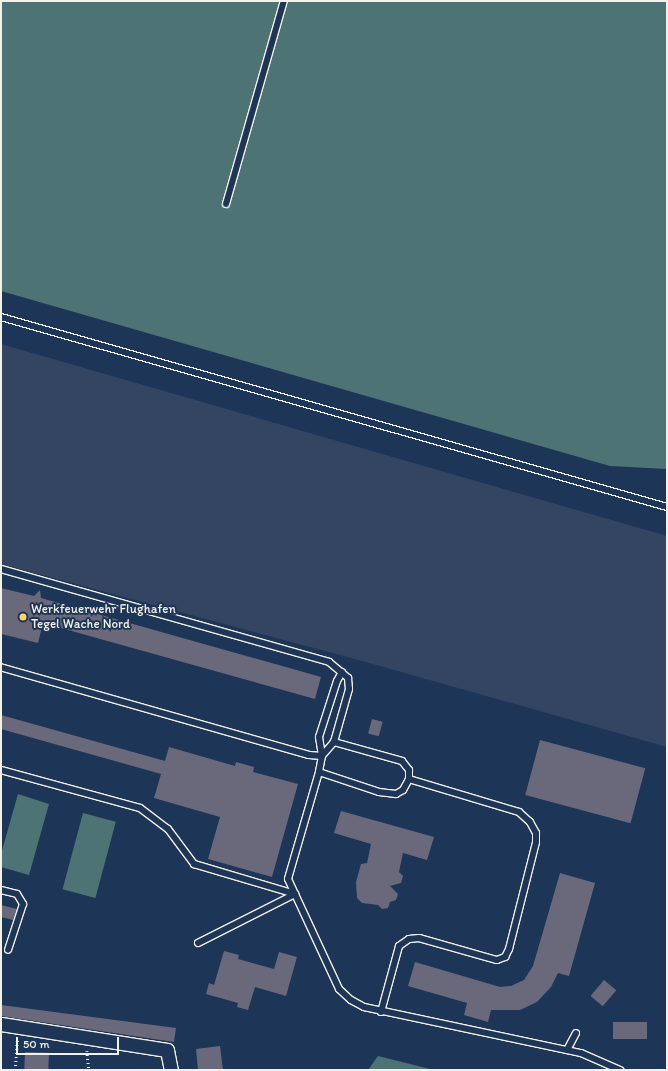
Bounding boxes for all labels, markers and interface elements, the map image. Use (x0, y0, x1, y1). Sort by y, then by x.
place label: Werkfeuerwehr Flughafen Tegel Wache Nord (31, 602, 175, 633)
marker: Werkfeuerwehr Flughafen Tegel Wache Nord (18, 612, 28, 622)
scale bar (18, 1029, 121, 1055)
text: 50 m (23, 1037, 49, 1051)

